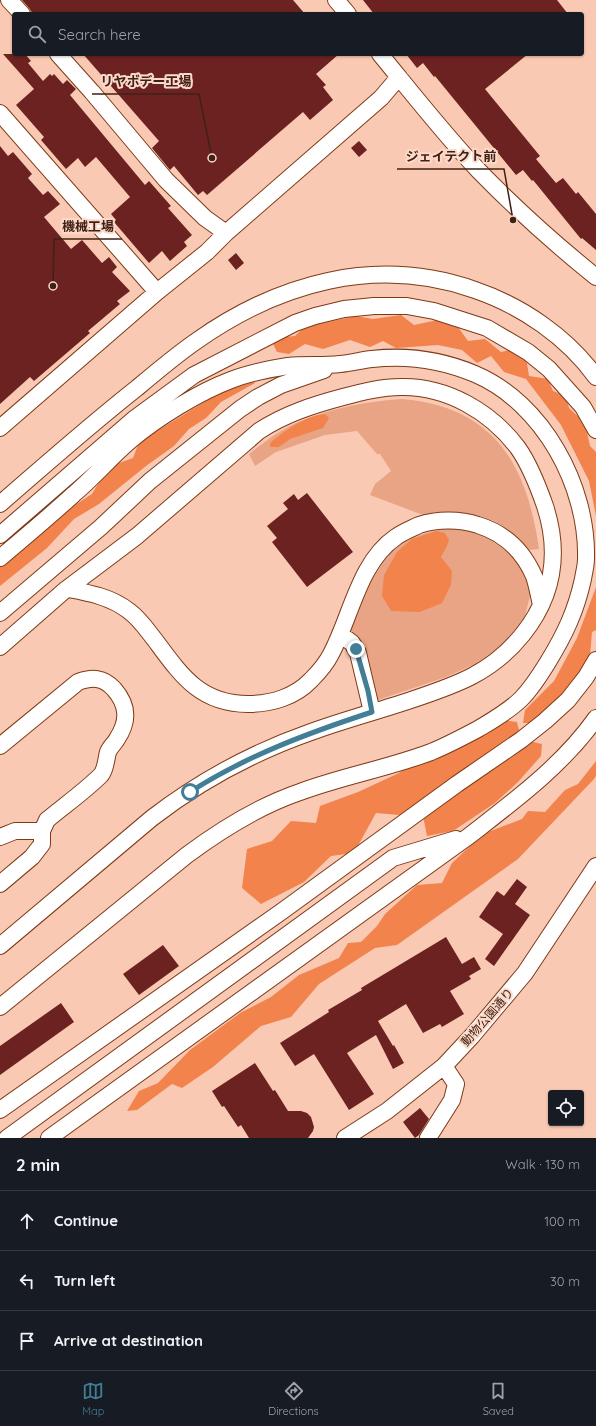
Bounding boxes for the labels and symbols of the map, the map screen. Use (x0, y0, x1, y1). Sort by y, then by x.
callout: リヤボデー工場 (92, 69, 199, 94)
text: リヤボデー工場 (100, 73, 192, 89)
callout: ジェイテクト前 (397, 144, 504, 169)
text: ジェイテクト前 (406, 148, 496, 164)
callout: 機械工場 (54, 214, 122, 239)
text: 機械工場 (62, 218, 114, 234)
route end (347, 640, 365, 658)
route start (181, 783, 199, 801)
street label: 動物公園通り (458, 985, 516, 1049)

